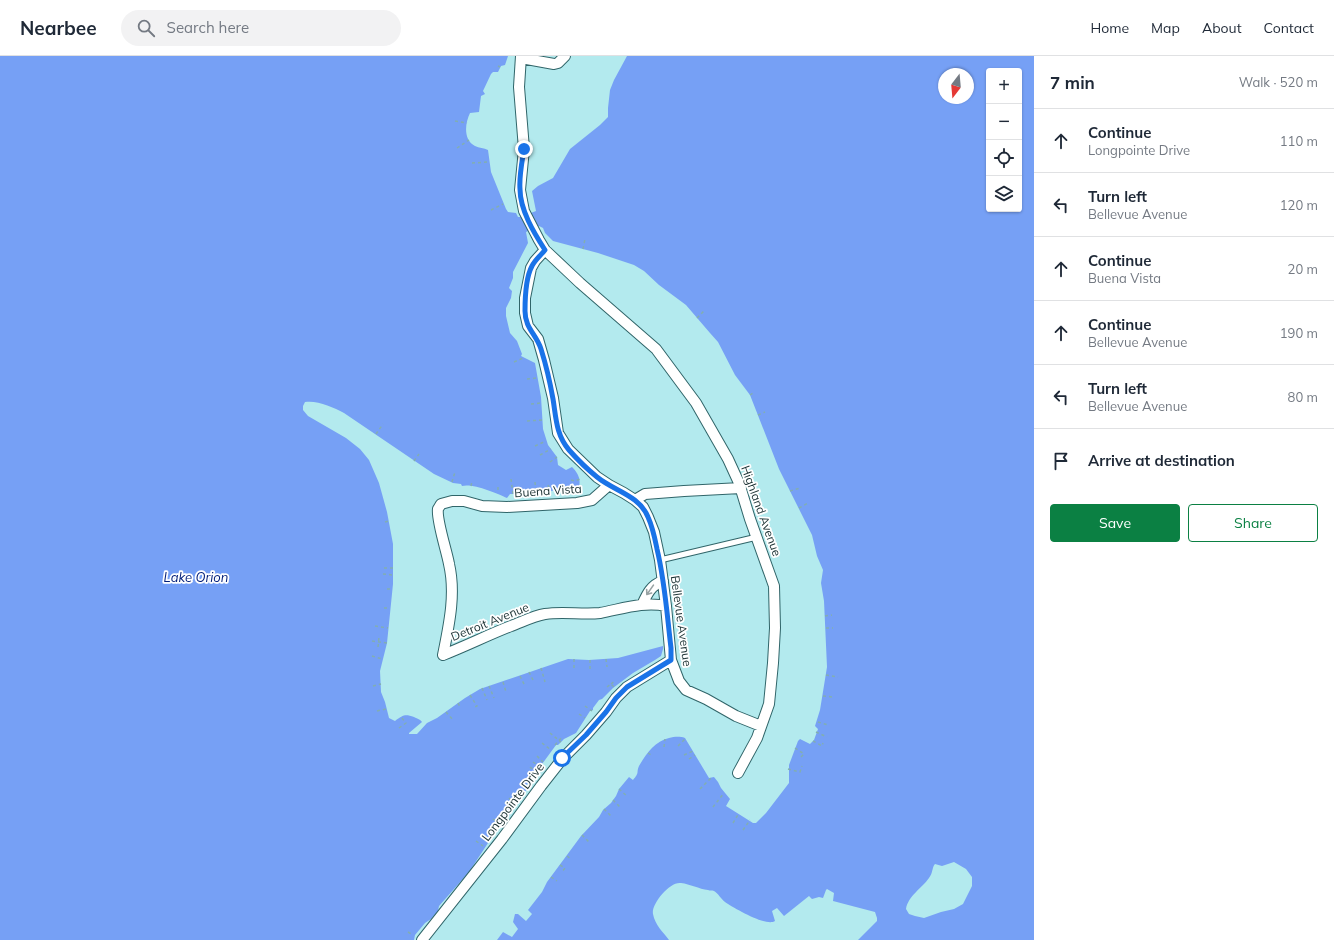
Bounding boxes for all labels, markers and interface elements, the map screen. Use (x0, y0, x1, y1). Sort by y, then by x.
search box (121, 10, 401, 46)
text: Nearbee (20, 16, 97, 40)
icon: search (135, 17, 157, 39)
text: Search here (167, 18, 249, 37)
text: Home (1090, 19, 1129, 37)
text: Map (1151, 19, 1180, 37)
text: About (1202, 19, 1242, 37)
text: Contact (1264, 19, 1314, 37)
north arrow (938, 68, 974, 104)
map controls (986, 68, 1022, 212)
button: + (986, 68, 1022, 104)
text: 7 min (1050, 72, 1095, 93)
text: Walk · 520 m (1239, 74, 1318, 90)
button: − (986, 104, 1022, 140)
text: Continue (1088, 123, 1151, 142)
icon: ahead (1050, 130, 1072, 152)
text: 110 m (1280, 133, 1318, 149)
route end (515, 140, 533, 158)
button: locate (986, 140, 1022, 176)
text: Longpointe Drive (1088, 142, 1190, 158)
button: layers (986, 176, 1022, 212)
text: Turn left (1088, 187, 1147, 206)
icon: left (1050, 194, 1072, 216)
text: 120 m (1280, 197, 1318, 213)
text: Bellevue Avenue (1088, 206, 1187, 222)
text: Continue (1088, 251, 1151, 270)
icon: ahead (1050, 258, 1072, 280)
text: 20 m (1288, 261, 1318, 277)
text: Buena Vista (1088, 270, 1161, 286)
text: Continue (1088, 315, 1151, 334)
icon: ahead (1050, 322, 1072, 344)
text: 190 m (1280, 325, 1318, 341)
text: Bellevue Avenue (1088, 334, 1187, 350)
text: Turn left (1088, 379, 1147, 398)
icon: left (1050, 386, 1072, 408)
text: 80 m (1288, 389, 1318, 405)
text: Bellevue Avenue (1088, 398, 1187, 414)
icon: arrive (1050, 450, 1072, 472)
text: Arrive at destination (1088, 451, 1235, 470)
street label: Highland Avenue (738, 463, 785, 558)
street label: Buena Vista (514, 481, 582, 500)
button: Save (1050, 504, 1180, 542)
button: Share (1188, 504, 1318, 542)
water label: Lake Orion (164, 569, 228, 585)
street label: Bellevue Avenue (668, 575, 695, 667)
one-way arrow (646, 585, 654, 596)
street label: Detroit Avenue (449, 599, 531, 644)
route start (553, 749, 571, 767)
street label: Longpointe Drive (478, 760, 547, 844)

